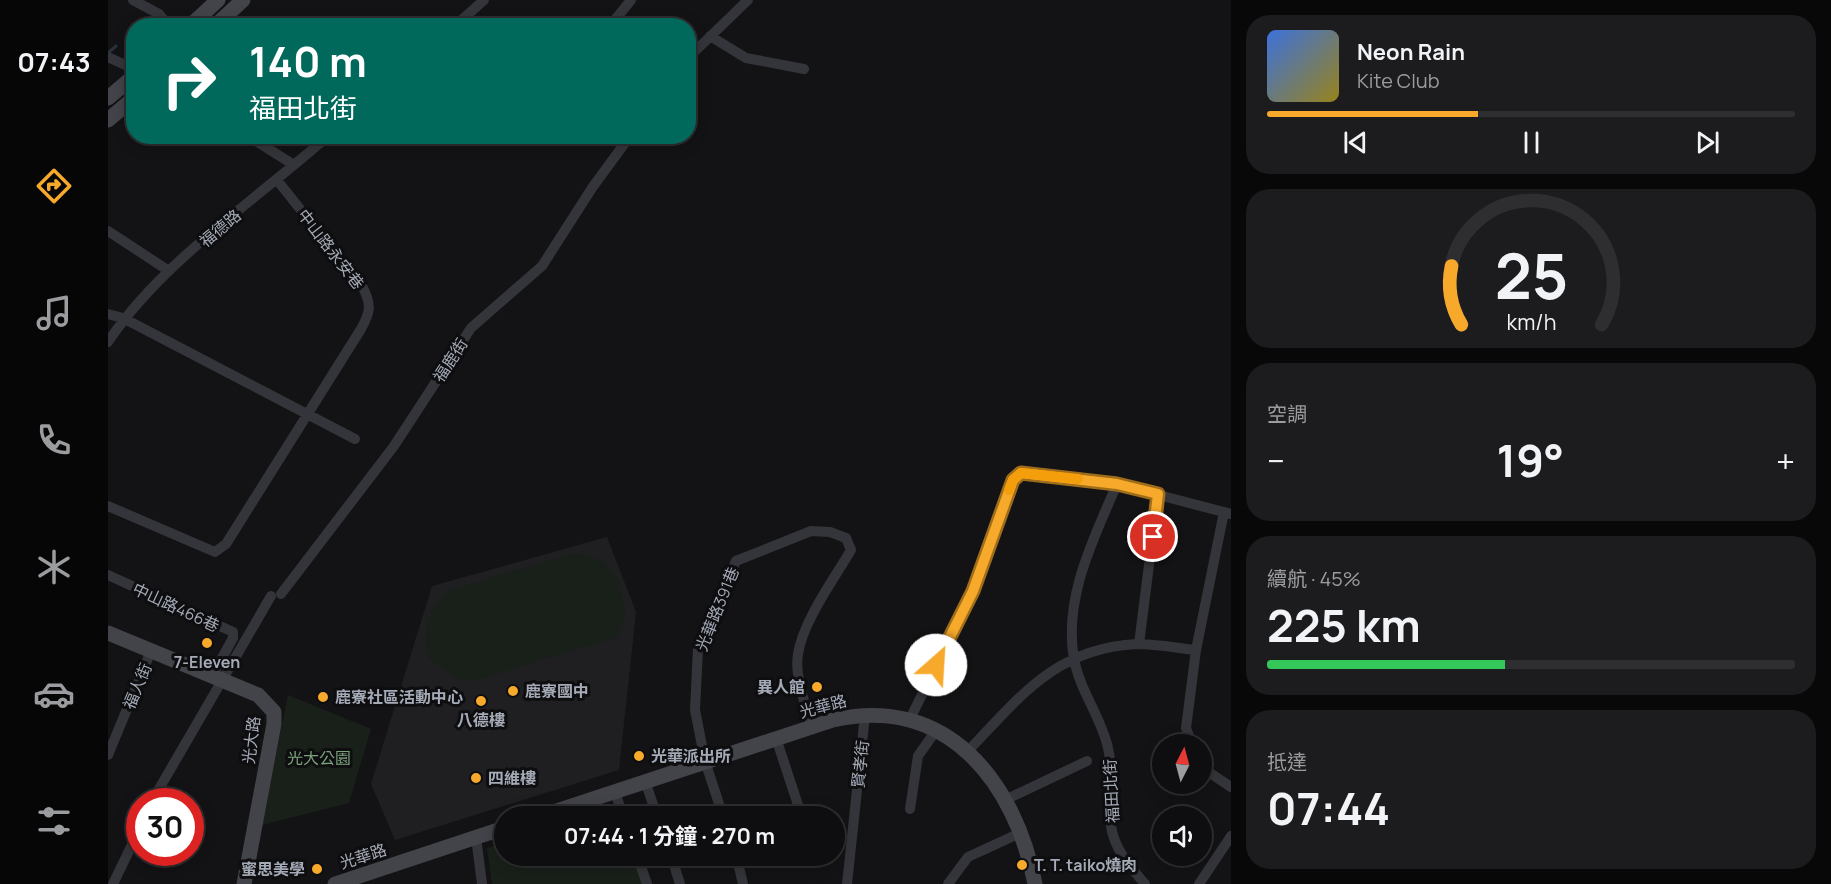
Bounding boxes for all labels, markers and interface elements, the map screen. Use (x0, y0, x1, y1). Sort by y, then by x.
text: 140 m (249, 32, 367, 90)
text: Neon Rain (1357, 37, 1465, 67)
icon: right (150, 42, 228, 120)
text: 07:43 (17, 43, 91, 80)
text: Kite Club (1357, 67, 1440, 94)
text: 福田北街 (249, 89, 357, 126)
icon: previous (1339, 126, 1372, 159)
icon: pause (1515, 126, 1548, 159)
icon: next (1691, 126, 1724, 159)
icon: directions (33, 165, 75, 207)
street label: 福德路 (195, 204, 245, 252)
street label: 中山路永安巷 (293, 204, 369, 294)
text: 25 (1494, 232, 1568, 318)
icon: music (33, 292, 75, 334)
text: km/h (1506, 308, 1556, 337)
street label: 福鹿街 (428, 334, 472, 386)
text: 空調 (1267, 400, 1307, 427)
icon: phone (33, 419, 75, 461)
text: 19° (1496, 429, 1564, 491)
text: − (1267, 438, 1285, 483)
text: + (1776, 438, 1795, 483)
pin (1127, 511, 1178, 562)
icon: arrive (1136, 520, 1169, 553)
icon: climate (33, 546, 75, 588)
street label: 光華路391巷 (690, 564, 744, 654)
text: 續航 · 45% (1267, 565, 1361, 592)
street label: 中山路466巷 (129, 577, 223, 637)
text: 225 km (1267, 594, 1421, 656)
position arrow (904, 633, 968, 697)
marker: 7-Eleven (200, 636, 214, 650)
place label: 7-Eleven (174, 651, 240, 673)
street label: 福人街 (117, 660, 157, 712)
icon: car (33, 673, 75, 715)
place label: 異人館 (757, 676, 805, 698)
place label: 鹿寮國中 (525, 680, 589, 702)
marker: 異人館 (810, 680, 824, 694)
marker: 鹿寮國中 (506, 684, 520, 698)
place label: 鹿寮社區活動中心 (335, 686, 463, 708)
street label: 光華路 (797, 689, 849, 723)
marker: 鹿寮社區活動中心 (316, 690, 330, 704)
marker: 八德樓 (474, 694, 488, 708)
place label: 八德樓 (457, 709, 505, 731)
street label: 光大路 (237, 715, 265, 765)
north arrow (1152, 734, 1212, 794)
map controls (1152, 734, 1212, 866)
street label: 賢孝街 (847, 739, 873, 789)
place label: 光華派出所 (651, 745, 731, 767)
park label: 光大公園 (287, 747, 351, 769)
text: 抵達 (1267, 748, 1307, 775)
marker: 光華派出所 (632, 749, 646, 763)
street label: 福田北街 (1098, 758, 1124, 824)
place label: 四維樓 (488, 767, 536, 789)
marker: 四維樓 (469, 771, 483, 785)
text: 07:44 (1267, 777, 1390, 839)
speed limit sign: 30 (126, 788, 204, 866)
icon: filters (33, 800, 75, 842)
button: sound (1152, 806, 1212, 866)
text: 07:44 · 1 分鐘 · 270 m (564, 821, 775, 851)
street label: 光華路 (337, 838, 389, 874)
place label: T. T. taiko燒肉 (1034, 854, 1137, 876)
place label: 蜜思美學 (241, 858, 305, 880)
marker: T. T. taiko燒肉 (1015, 858, 1029, 872)
marker: 蜜思美學 (310, 862, 324, 876)

